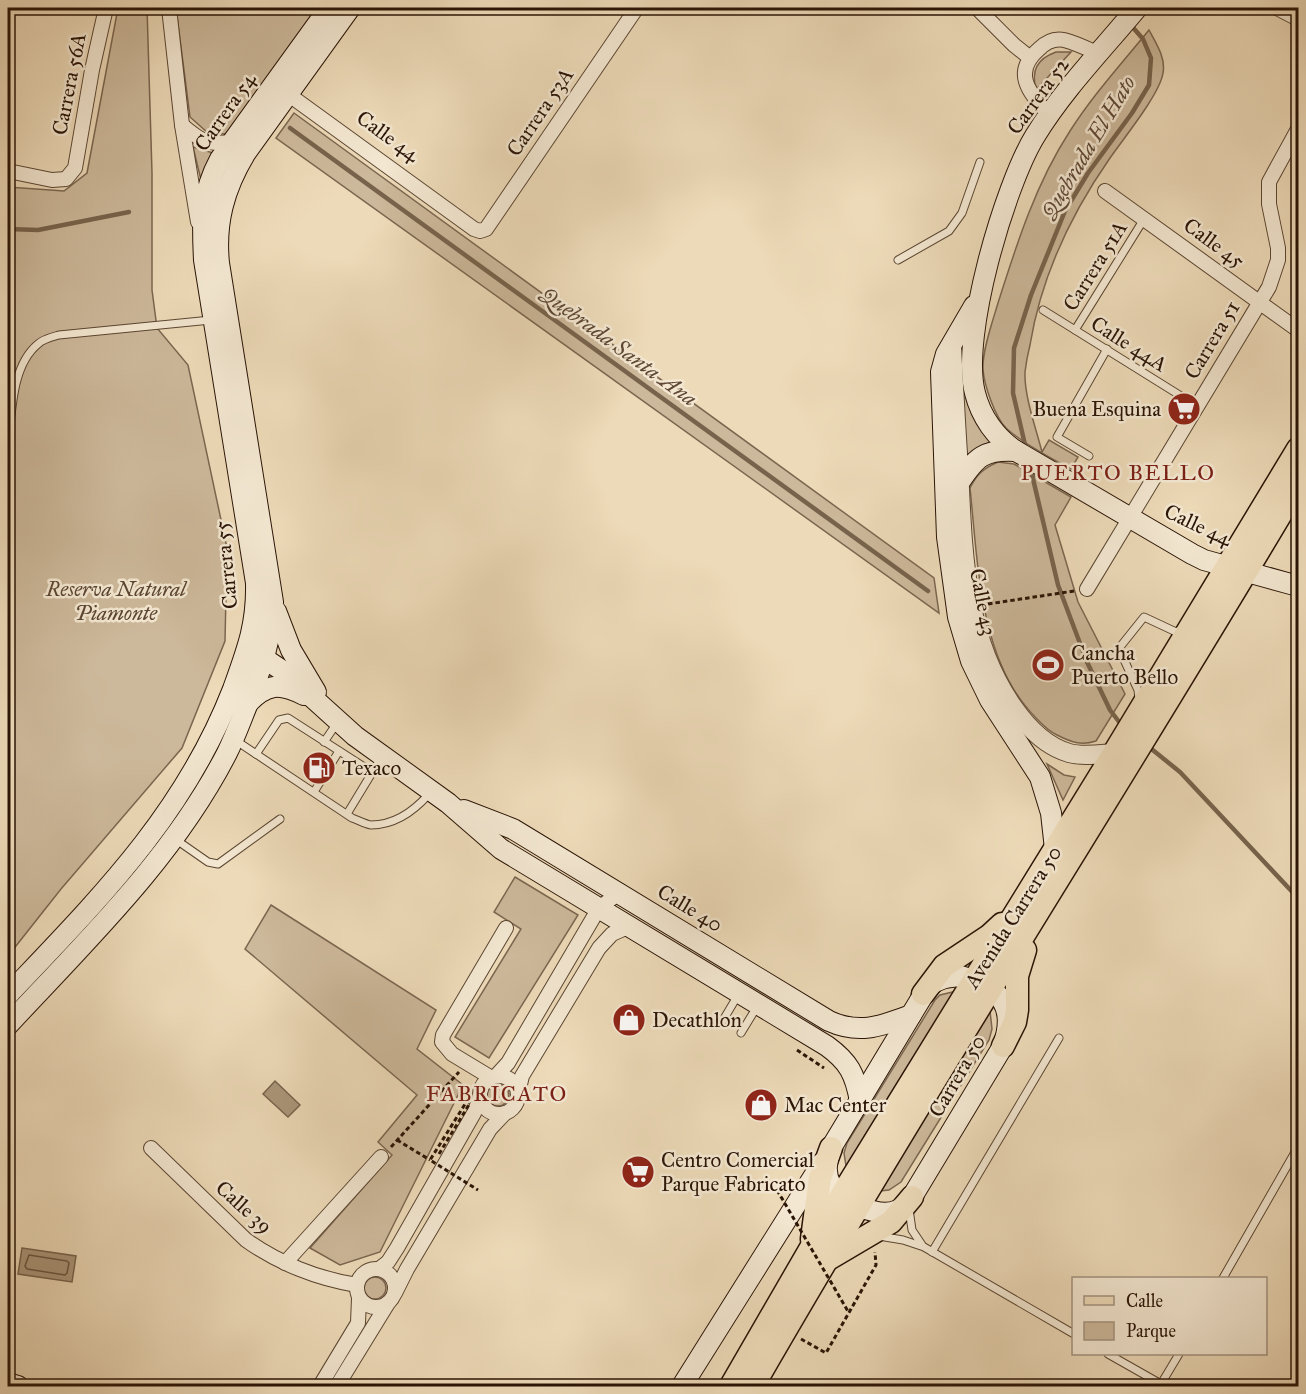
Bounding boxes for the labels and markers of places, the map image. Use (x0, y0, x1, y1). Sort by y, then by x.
supermarket icon: Buena Esquina (1166, 391, 1202, 427)
place label: Buena Esquina (1032, 396, 1161, 422)
place label: Cancha Puerto Bello (1071, 640, 1178, 690)
sports icon: Cancha Puerto Bello (1030, 647, 1066, 683)
fuel station icon: Texaco (301, 750, 337, 786)
place label: Texaco (342, 755, 401, 781)
shop icon: Decathlon (611, 1002, 647, 1038)
place label: Decathlon (652, 1007, 742, 1033)
shop icon: Mac Center (743, 1087, 779, 1123)
place label: Mac Center (784, 1092, 886, 1118)
place label: Centro Comercial Parque Fabricato (661, 1147, 814, 1197)
supermarket icon: Centro Comercial Parque Fabricato (620, 1154, 656, 1190)

